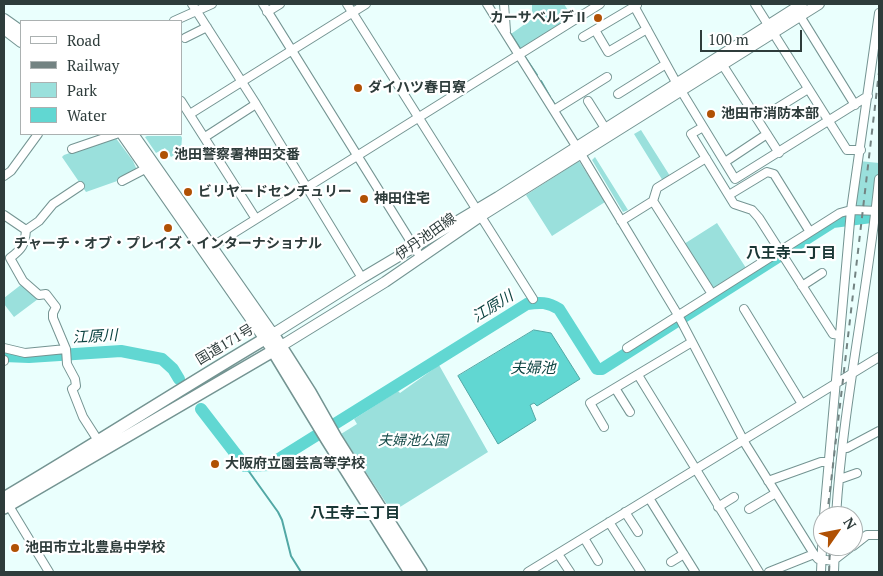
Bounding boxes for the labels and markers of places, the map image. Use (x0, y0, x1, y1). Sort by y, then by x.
place label: カーサベルデⅡ (490, 10, 588, 26)
marker: カーサベルデⅡ (592, 12, 604, 24)
place label: ダイハツ春日寮 (368, 80, 466, 96)
marker: ダイハツ春日寮 (352, 82, 364, 94)
place label: 池田市消防本部 (721, 106, 819, 122)
marker: 池田市消防本部 (705, 108, 717, 120)
place label: 池田警察署神田交番 (174, 147, 300, 163)
marker: 池田警察署神田交番 (158, 149, 170, 161)
place label: ビリヤードセンチュリー (198, 184, 352, 200)
marker: ビリヤードセンチュリー (182, 186, 194, 198)
place label: 神田住宅 (374, 191, 430, 207)
marker: 神田住宅 (358, 193, 370, 205)
marker: チャーチ・オブ・プレイズ・インターナショナル (162, 222, 174, 234)
place label: チャーチ・オブ・プレイズ・インターナショナル (14, 236, 322, 252)
place label: 大阪府立園芸高等学校 (225, 456, 365, 472)
marker: 大阪府立園芸高等学校 (209, 458, 221, 470)
place label: 池田市立北豊島中学校 (25, 540, 165, 556)
marker: 池田市立北豊島中学校 (9, 542, 21, 554)

